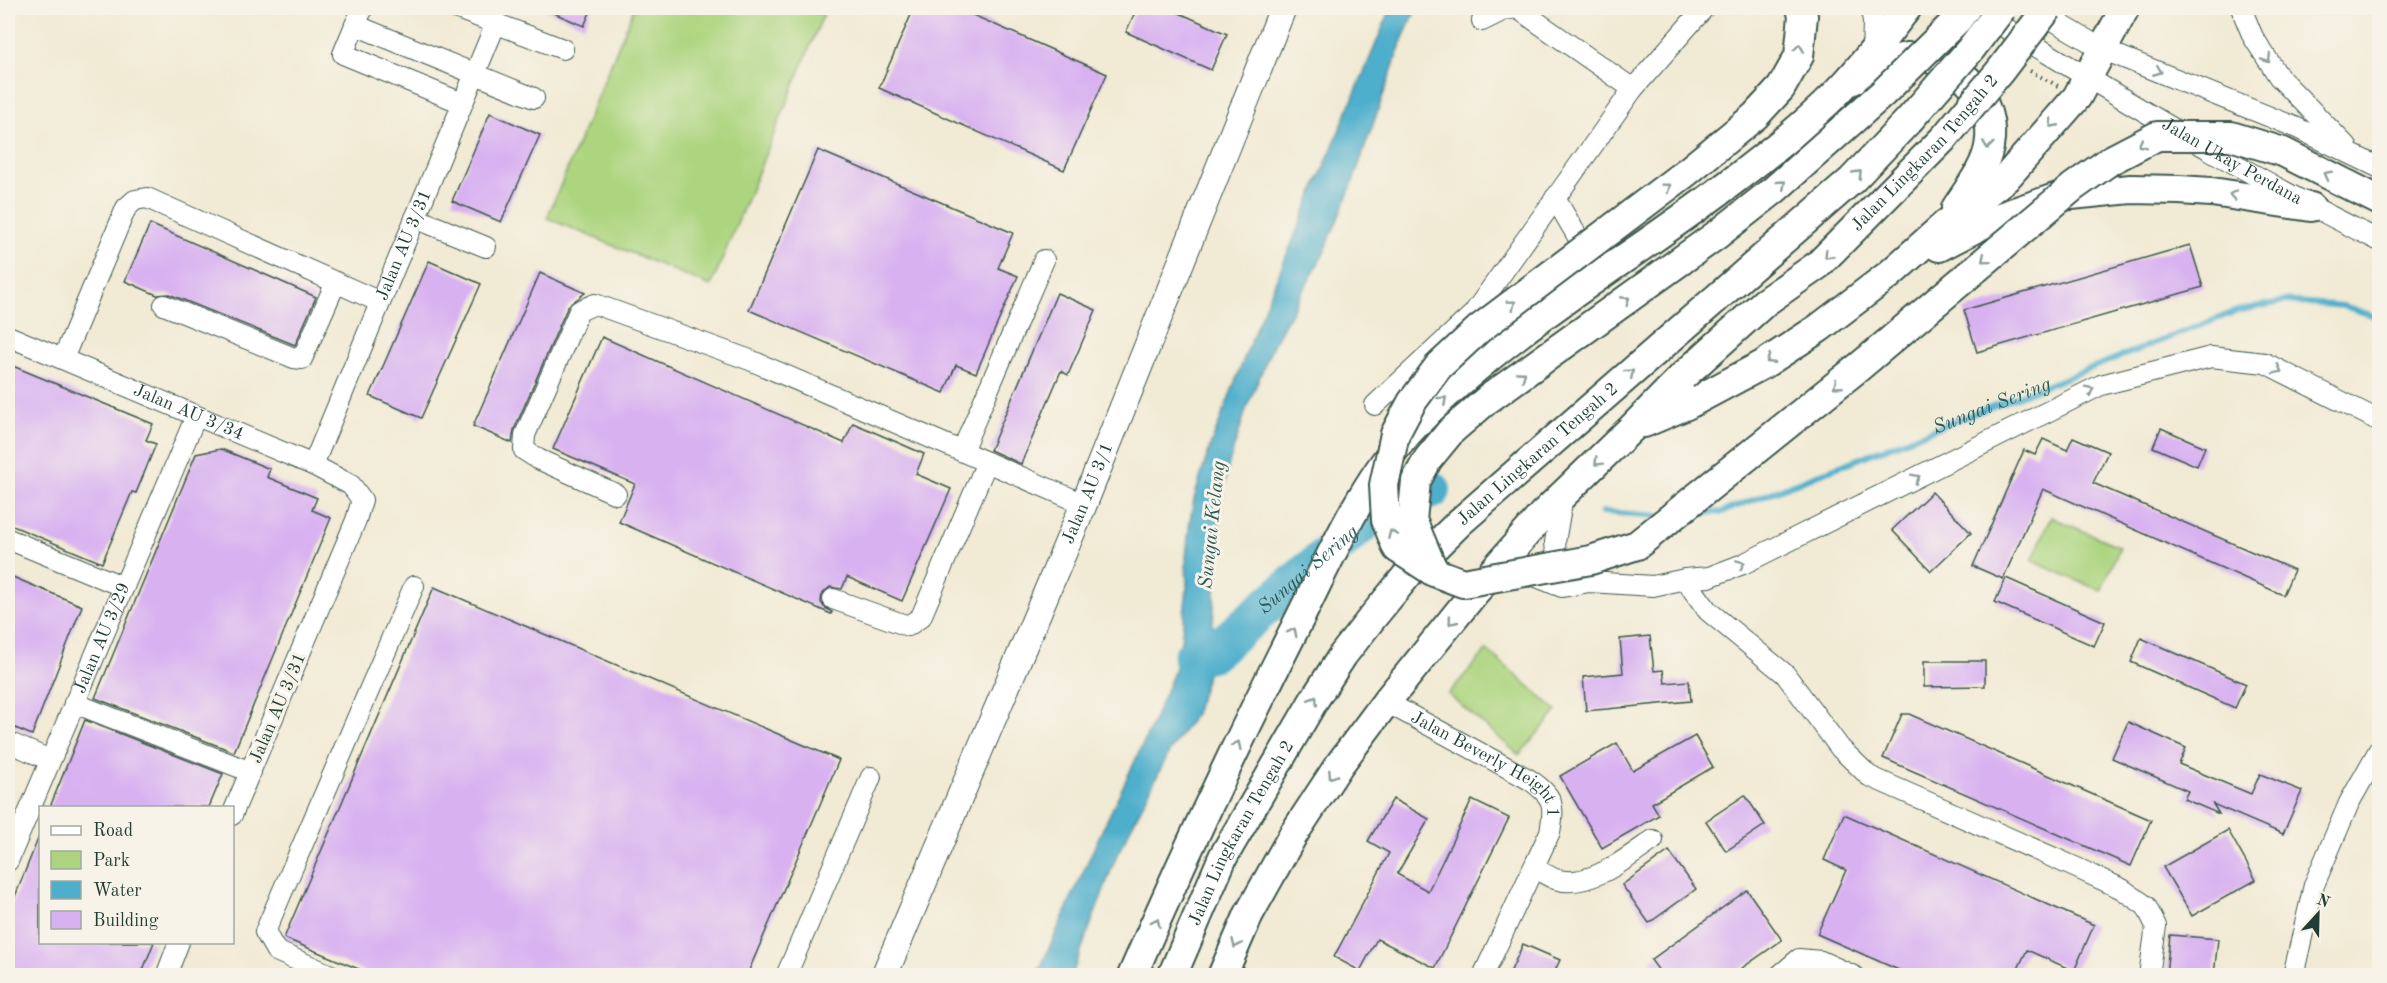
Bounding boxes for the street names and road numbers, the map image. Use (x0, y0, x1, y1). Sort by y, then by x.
street label: Jalan Lingkaran Tengah 2 (1848, 71, 2002, 235)
street label: Jalan Ukay Perdana (2159, 115, 2305, 208)
street label: Jalan AU 3/31 (373, 187, 435, 303)
street label: Jalan Lingkaran Tengah 2 (1454, 380, 1621, 529)
street label: Jalan AU 3/34 (131, 381, 246, 444)
street label: Jalan AU 3/1 (1059, 440, 1117, 547)
street label: Jalan AU 3/29 (71, 580, 133, 696)
street label: Jalan AU 3/31 (247, 650, 309, 766)
street label: Jalan Beverly Height 1 (1408, 708, 1561, 817)
street label: Jalan Lingkaran Tengah 2 (1186, 738, 1297, 928)

